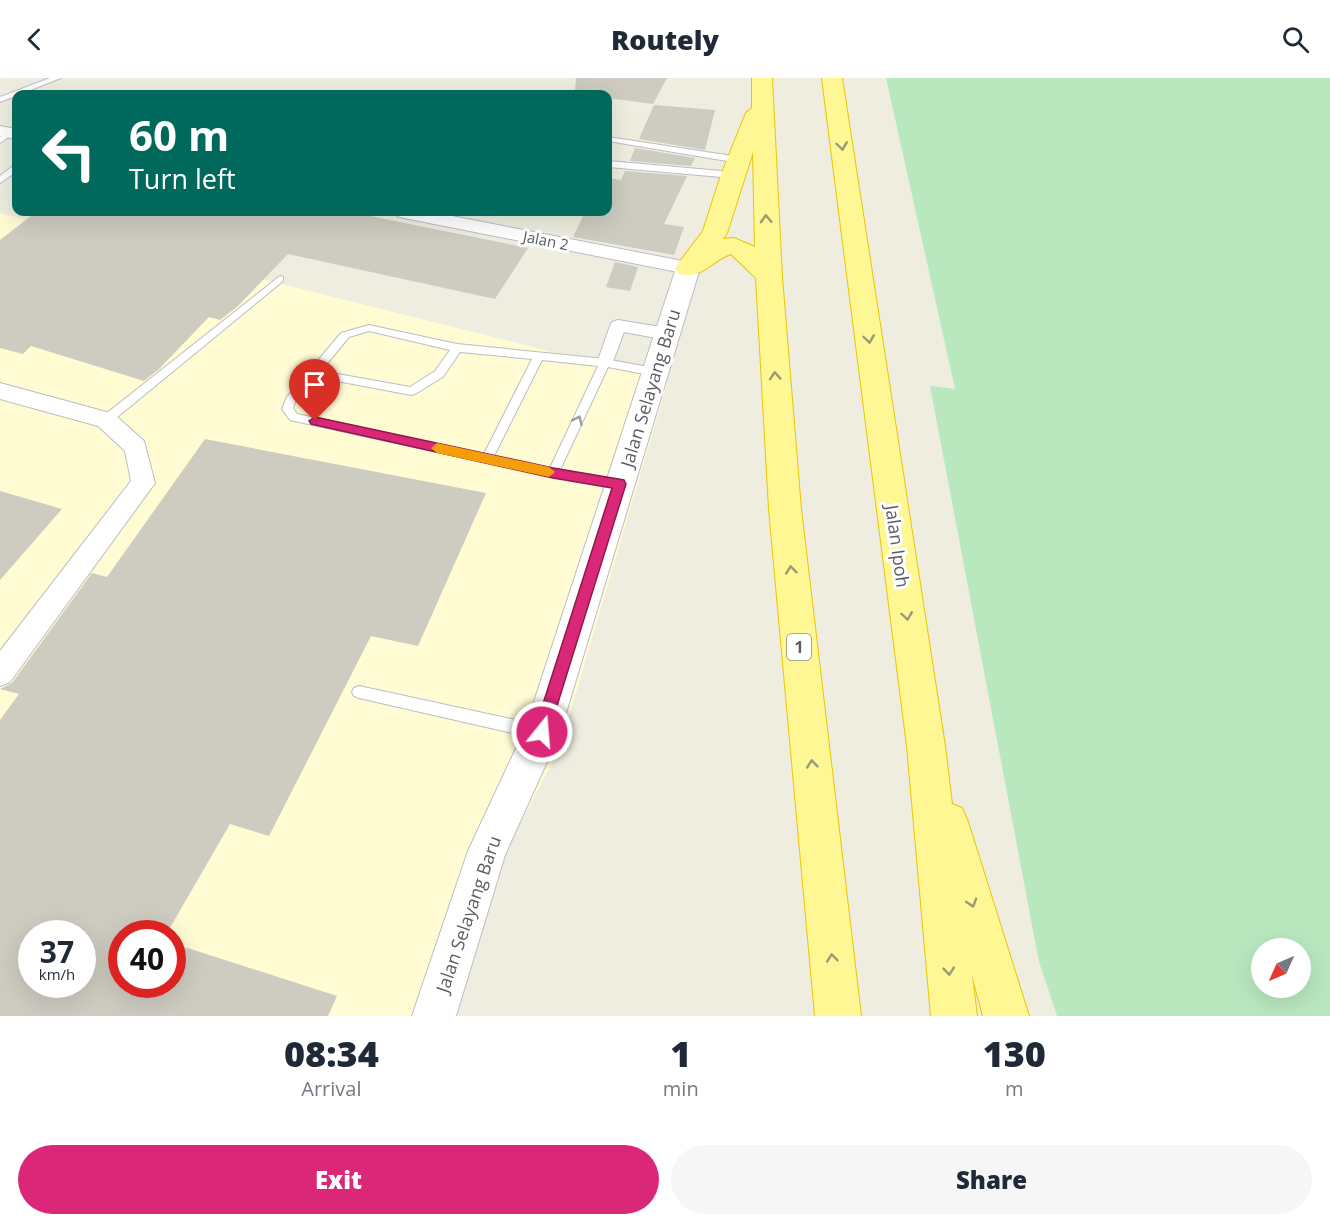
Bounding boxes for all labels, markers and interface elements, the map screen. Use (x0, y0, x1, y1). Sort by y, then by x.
text: Routely (611, 21, 719, 58)
icon: back (18, 23, 51, 56)
icon: search (1279, 23, 1312, 56)
text: 60 m (129, 106, 229, 163)
icon: left (30, 114, 108, 192)
one-way arrow (835, 142, 847, 151)
text: Turn left (129, 160, 236, 197)
one-way arrow (760, 214, 773, 223)
street label: Jalan 2 (519, 225, 571, 254)
street label: Jalan Selayang Baru (614, 306, 685, 472)
one-way arrow (862, 335, 874, 344)
pin (289, 359, 340, 421)
icon: arrive (298, 368, 331, 401)
one-way arrow (769, 371, 782, 380)
one-way arrow (571, 416, 583, 427)
street label: Jalan Ipoh (880, 501, 916, 589)
one-way arrow (785, 565, 798, 575)
one-way arrow (901, 611, 913, 620)
road number: 1 (787, 634, 811, 660)
position arrow (510, 700, 574, 764)
one-way arrow (806, 759, 819, 768)
street label: Jalan Selayang Baru (429, 832, 506, 997)
one-way arrow (965, 897, 977, 908)
speed limit sign: 40 (108, 920, 186, 998)
text: 37 (40, 931, 74, 972)
north arrow (1251, 938, 1311, 998)
map controls (1251, 938, 1311, 998)
one-way arrow (826, 953, 839, 962)
text: km/h (39, 964, 75, 984)
one-way arrow (942, 967, 955, 976)
text: 08:34 (284, 1029, 379, 1078)
text: 1 (670, 1029, 691, 1078)
text: 130 (983, 1029, 1046, 1078)
text: Arrival (301, 1075, 362, 1102)
text: min (663, 1075, 699, 1102)
text: m (1005, 1075, 1024, 1102)
button: Exit (18, 1145, 659, 1214)
button: Share (671, 1145, 1312, 1214)

